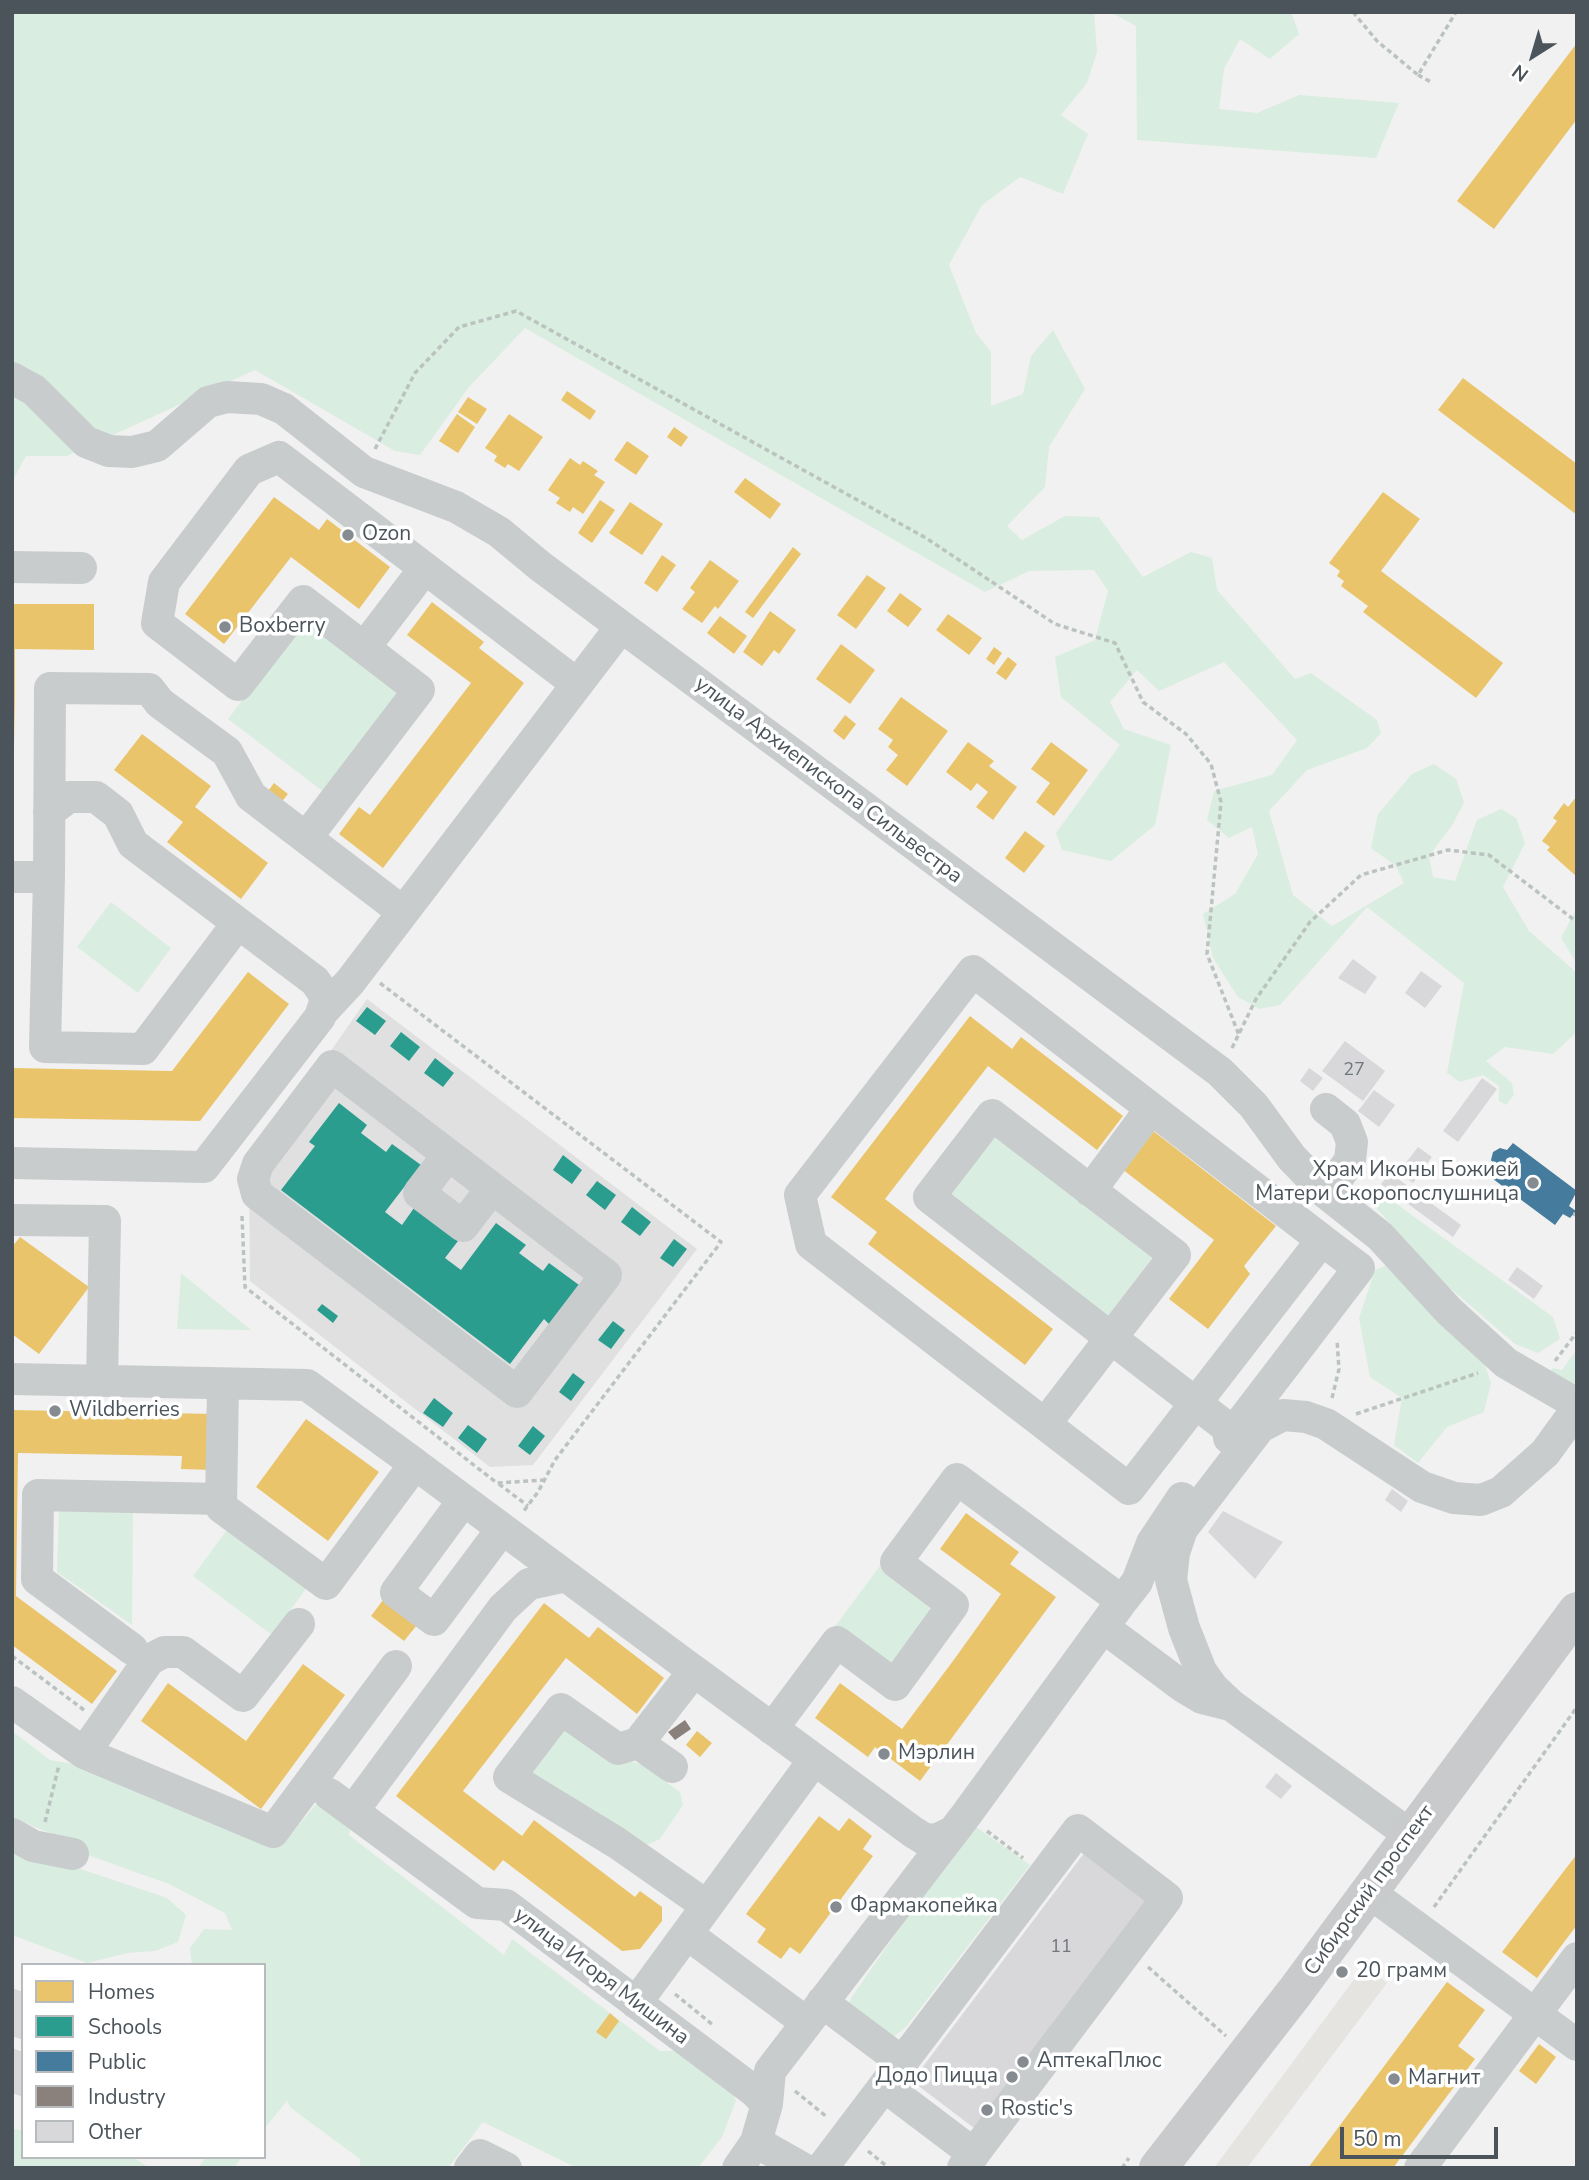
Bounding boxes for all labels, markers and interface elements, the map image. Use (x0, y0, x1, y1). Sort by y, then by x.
north arrow (1498, 21, 1568, 91)
text: N (1507, 58, 1534, 87)
place label: Ozon (362, 522, 411, 548)
marker: Ozon (340, 527, 356, 543)
place label: Boxberry (239, 614, 326, 640)
marker: Boxberry (217, 619, 233, 635)
street label: улица Архиепископа Сильвестра (689, 672, 967, 890)
house number: 27 (1343, 1060, 1365, 1082)
place label: Храм Иконы Божией Матери Скоропослушница (1255, 1158, 1519, 1208)
marker: Храм Иконы Божией Матери Скоропослушница (1525, 1175, 1541, 1191)
place label: Wildberries (69, 1398, 180, 1424)
marker: Wildberries (47, 1403, 63, 1419)
place label: Мэрлин (898, 1741, 975, 1767)
marker: Мэрлин (876, 1746, 892, 1762)
street label: Сибирский проспект (1300, 1801, 1440, 1981)
place label: Фармакопейка (850, 1894, 998, 1920)
marker: Фармакопейка (828, 1899, 844, 1915)
street label: улица Игоря Мишина (509, 1903, 693, 2051)
house number: 11 (1050, 1937, 1072, 1959)
place label: 20 грамм (1356, 1959, 1447, 1985)
legend (21, 1963, 266, 2159)
marker: 20 грамм (1334, 1964, 1350, 1980)
text: Homes (88, 1978, 155, 2006)
text: Schools (88, 2013, 162, 2041)
text: Public (88, 2048, 146, 2076)
place label: АптекаПлюс (1037, 2049, 1162, 2075)
marker: АптекаПлюс (1015, 2054, 1031, 2070)
place label: Додо Пицца (875, 2064, 998, 2090)
place label: Магнит (1408, 2066, 1480, 2092)
marker: Додо Пицца (1004, 2069, 1020, 2085)
marker: Магнит (1386, 2071, 1402, 2087)
text: Industry (88, 2083, 166, 2111)
place label: Rostic's (1001, 2097, 1073, 2123)
marker: Rostic's (979, 2102, 995, 2118)
scale bar (1344, 2114, 1502, 2158)
text: Other (88, 2118, 142, 2146)
text: 50 m (1353, 2125, 1402, 2153)

